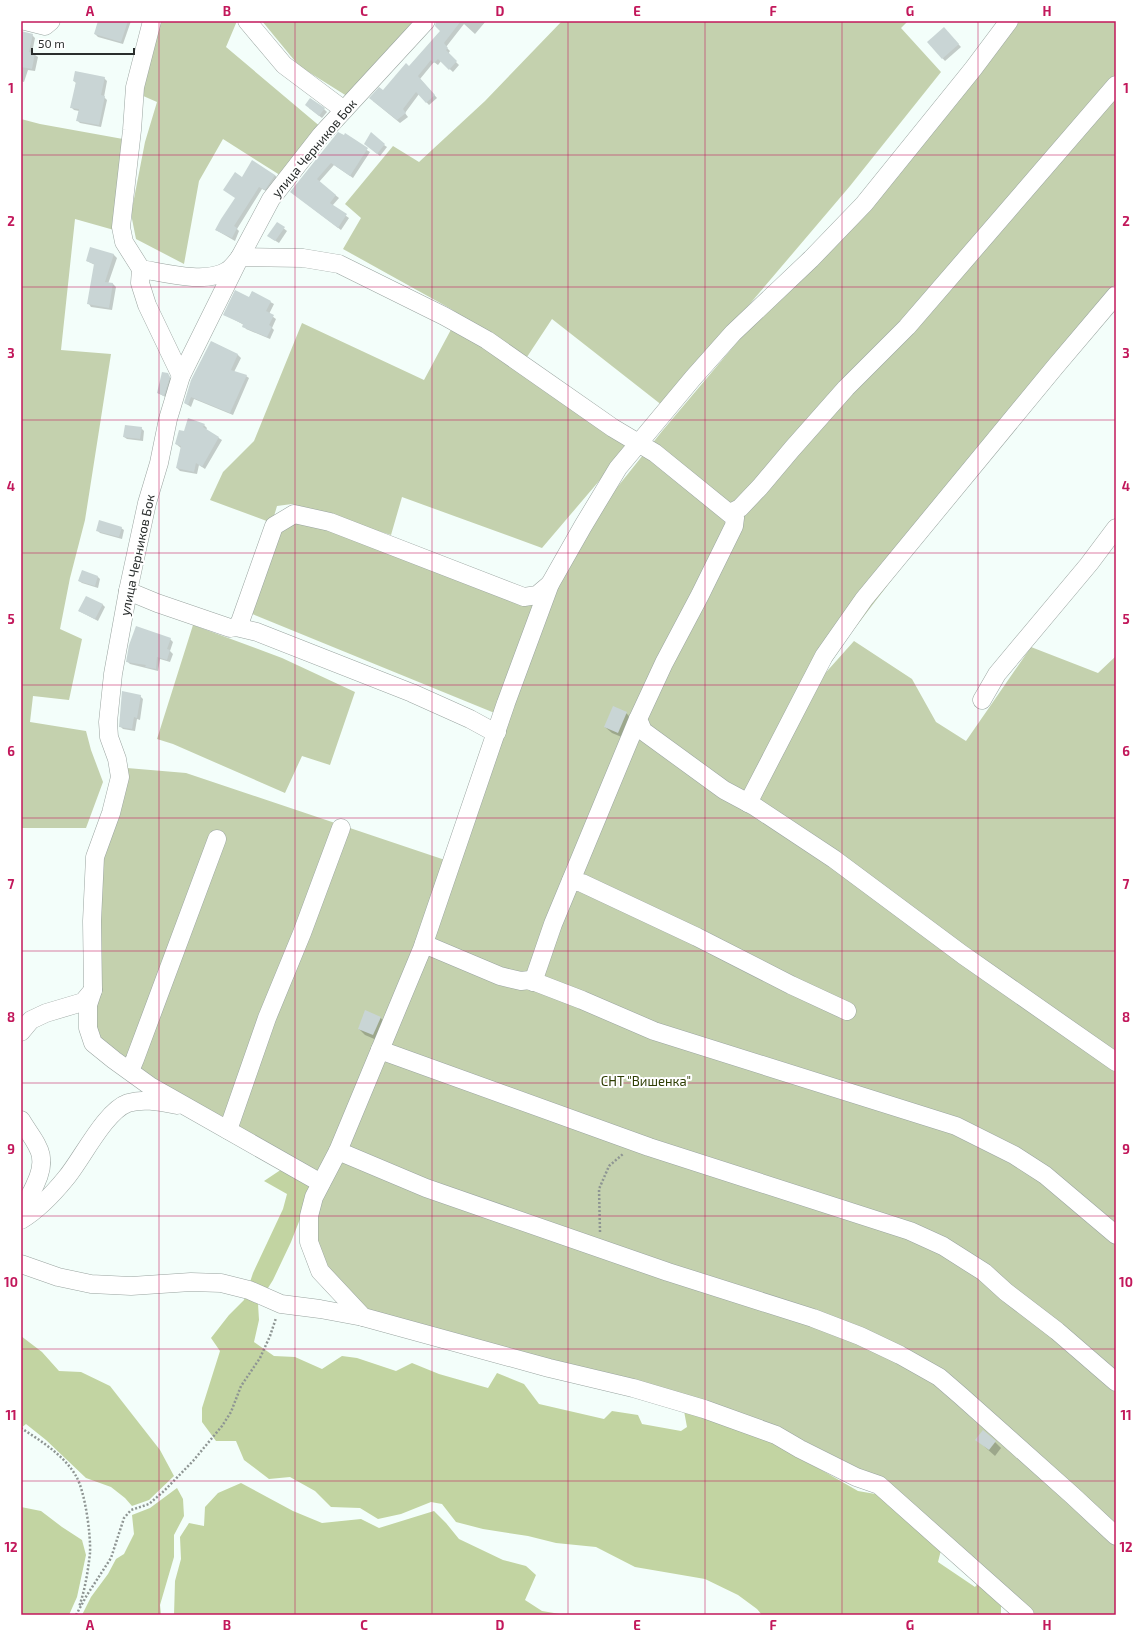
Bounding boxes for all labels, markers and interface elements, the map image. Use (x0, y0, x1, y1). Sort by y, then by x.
text: A (86, 3, 95, 19)
text: B (223, 3, 231, 19)
text: C (360, 3, 368, 19)
text: D (496, 3, 505, 19)
text: E (633, 3, 641, 19)
text: F (769, 3, 777, 19)
text: G (906, 3, 914, 19)
text: H (1043, 3, 1052, 19)
scale bar (32, 30, 134, 56)
text: 50 m (38, 36, 65, 50)
text: 1 (8, 80, 14, 96)
text: 1 (1123, 80, 1129, 96)
street label: улица Черников Бок (268, 95, 360, 201)
text: 2 (7, 213, 15, 229)
text: 2 (1122, 213, 1130, 229)
text: 3 (7, 345, 15, 361)
text: 3 (1122, 345, 1130, 361)
text: 4 (7, 478, 15, 494)
text: 4 (1122, 478, 1130, 494)
street label: улица Черников Бок (116, 493, 158, 617)
text: 5 (7, 611, 15, 627)
text: 5 (1122, 611, 1130, 627)
text: 6 (7, 743, 15, 759)
text: 6 (1122, 743, 1130, 759)
text: 7 (8, 876, 15, 892)
text: 7 (1123, 876, 1130, 892)
text: 8 (7, 1009, 15, 1025)
text: 8 (1122, 1009, 1130, 1025)
park label: СНТ "Вишенка" (601, 1073, 691, 1089)
text: 9 (7, 1141, 15, 1157)
text: 9 (1122, 1141, 1130, 1157)
text: 10 (4, 1274, 18, 1290)
text: 10 (1119, 1274, 1133, 1290)
text: 11 (5, 1407, 17, 1423)
text: 11 (1120, 1407, 1132, 1423)
text: 12 (4, 1539, 18, 1555)
text: 12 (1119, 1539, 1133, 1555)
text: A (86, 1617, 95, 1633)
text: B (223, 1617, 231, 1633)
text: C (360, 1617, 368, 1633)
text: D (496, 1617, 505, 1633)
text: E (633, 1617, 641, 1633)
text: F (769, 1617, 777, 1633)
text: G (906, 1617, 914, 1633)
text: H (1043, 1617, 1052, 1633)

